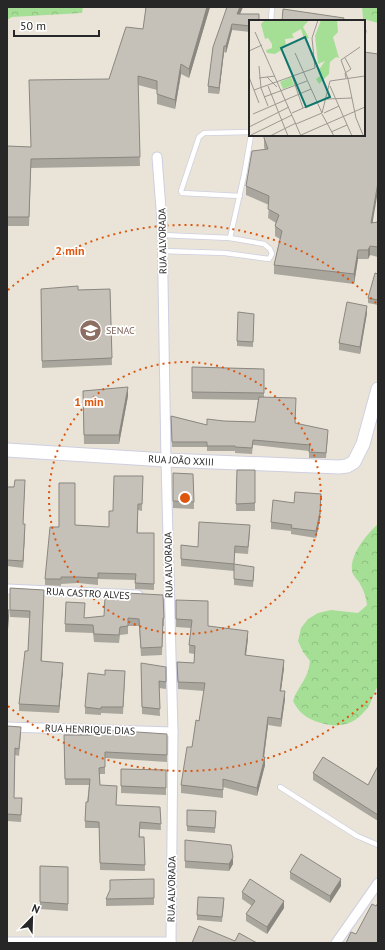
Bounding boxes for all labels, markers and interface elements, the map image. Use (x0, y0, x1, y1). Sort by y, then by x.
scale bar (14, 12, 99, 38)
text: 50 m (20, 18, 46, 33)
inset map (249, 20, 365, 136)
street label: RUA ALVORADA (155, 208, 170, 274)
text: 2 min (55, 243, 85, 258)
school or university icon: SENAC (77, 317, 103, 343)
place label: SENAC (106, 324, 135, 337)
text: 1 min (74, 394, 104, 409)
street label: RUA JOÃO XXIII (148, 452, 214, 469)
centre of rings (178, 491, 192, 505)
street label: RUA ALVORADA (161, 532, 176, 598)
street label: RUA CASTRO ALVES (46, 585, 130, 602)
street label: RUA HENRIQUE DIAS (45, 721, 135, 738)
street label: RUA ALVORADA (164, 856, 179, 922)
north arrow (12, 898, 52, 938)
text: N (30, 901, 42, 917)

